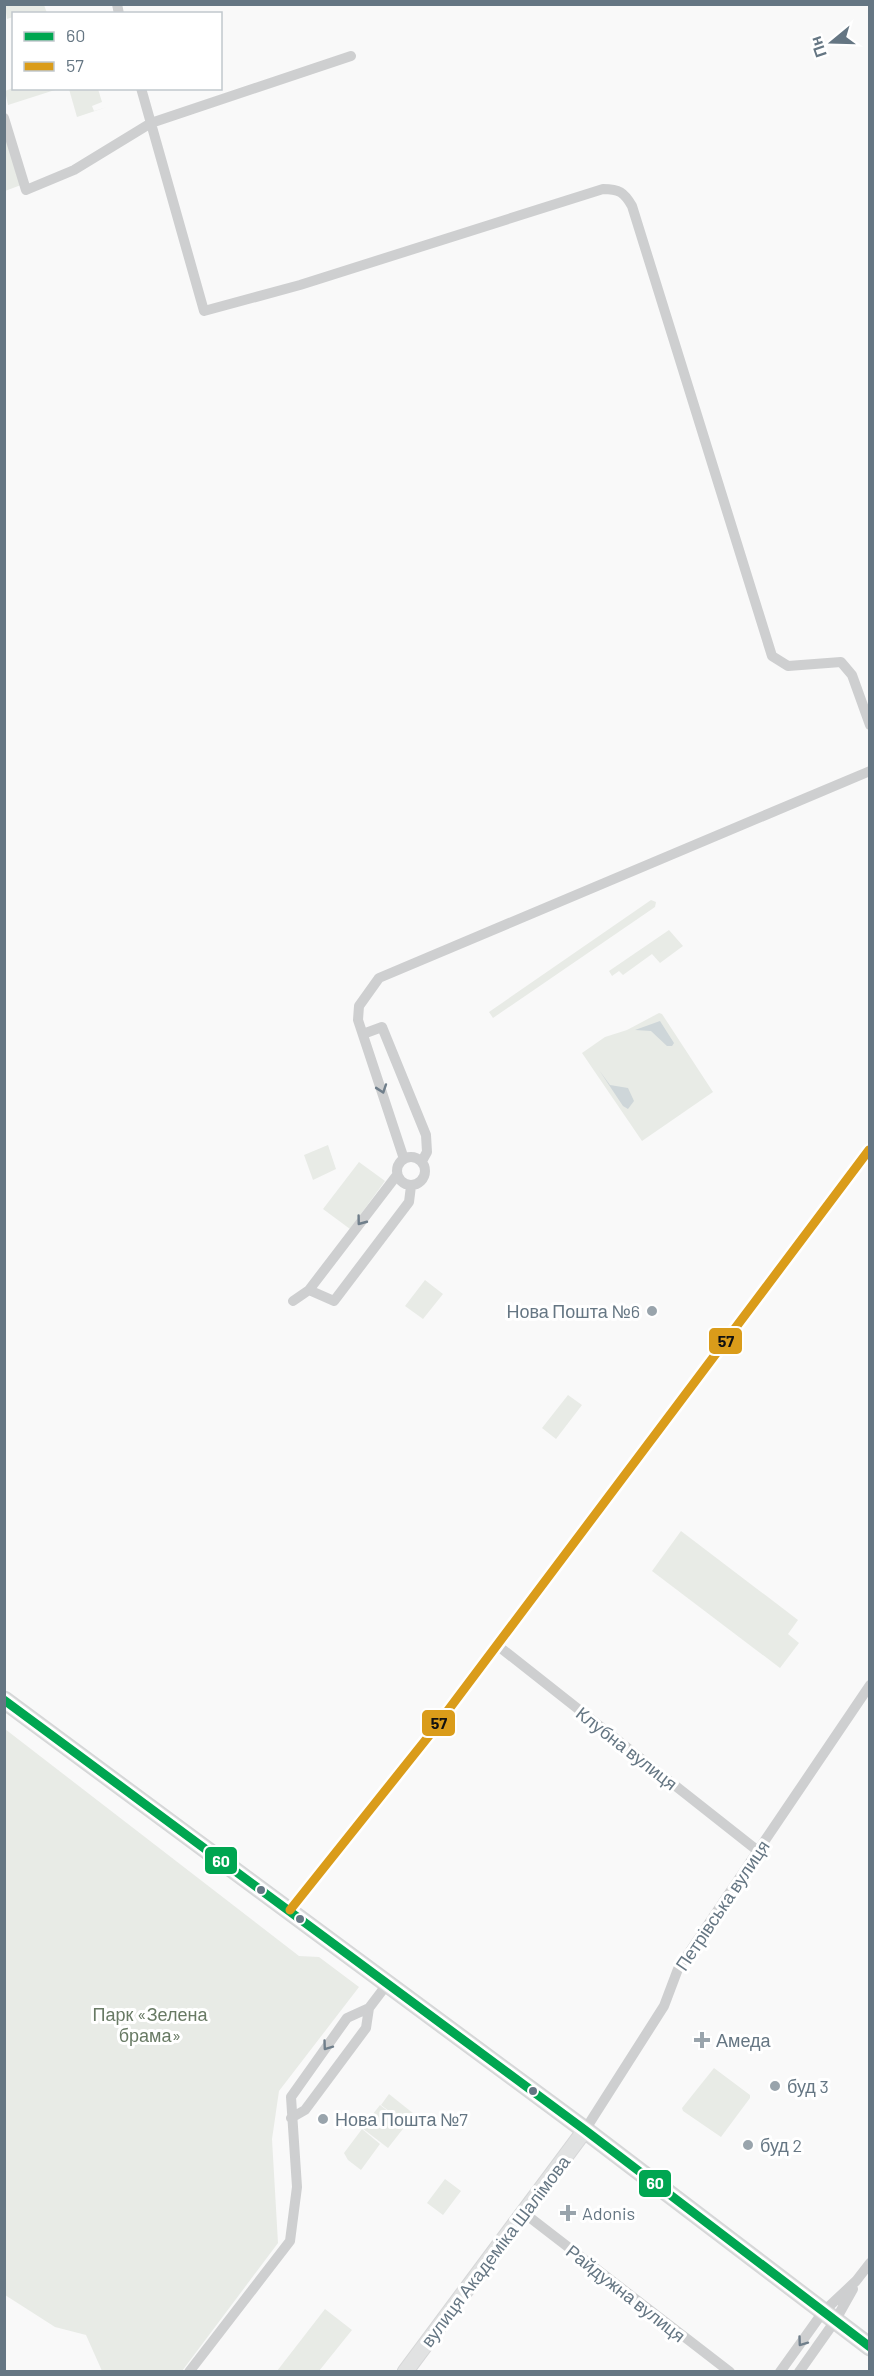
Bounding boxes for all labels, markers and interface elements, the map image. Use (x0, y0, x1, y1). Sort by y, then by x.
legend (12, 12, 222, 90)
north arrow (802, 12, 862, 72)
text: 60 (66, 24, 85, 46)
text: Пн (805, 34, 830, 60)
text: 57 (66, 54, 84, 76)
one-way arrow (374, 1084, 387, 1094)
one-way arrow (357, 1214, 368, 1225)
place label: Нова Пошта №6 (506, 1300, 640, 1322)
marker: Нова Пошта №6 (645, 1304, 659, 1318)
line badge: 57 (708, 1327, 743, 1355)
text: 57 (718, 1331, 734, 1350)
street label: Клубна вулиця (572, 1702, 682, 1794)
line badge: 57 (421, 1709, 456, 1737)
text: 57 (431, 1713, 447, 1732)
street label: Петрівська вулиця (670, 1836, 774, 1974)
line badge: 60 (204, 1846, 238, 1875)
text: 60 (212, 1851, 230, 1870)
unlabelled marker (255, 1884, 267, 1896)
unlabelled marker (294, 1913, 306, 1925)
park label: Парк «Зелена брама» (93, 2003, 208, 2046)
place label: Амеда (716, 2029, 771, 2051)
marker: Амеда (693, 2031, 711, 2049)
one-way arrow (323, 2039, 334, 2050)
place label: буд 3 (787, 2075, 829, 2097)
marker: буд 3 (768, 2079, 782, 2093)
unlabelled marker (527, 2085, 539, 2097)
place label: Нова Пошта №7 (335, 2108, 468, 2130)
marker: Нова Пошта №7 (316, 2112, 330, 2126)
place label: буд 2 (760, 2134, 802, 2156)
marker: буд 2 (741, 2138, 755, 2152)
street label: вулиця Академіка Шалімова (416, 2150, 575, 2351)
line badge: 60 (638, 2169, 672, 2198)
text: 60 (646, 2173, 664, 2192)
place label: Adonis (582, 2202, 635, 2224)
marker: Adonis (559, 2204, 577, 2222)
street label: Райдужна вулиця (562, 2240, 690, 2346)
one-way arrow (798, 2335, 809, 2346)

